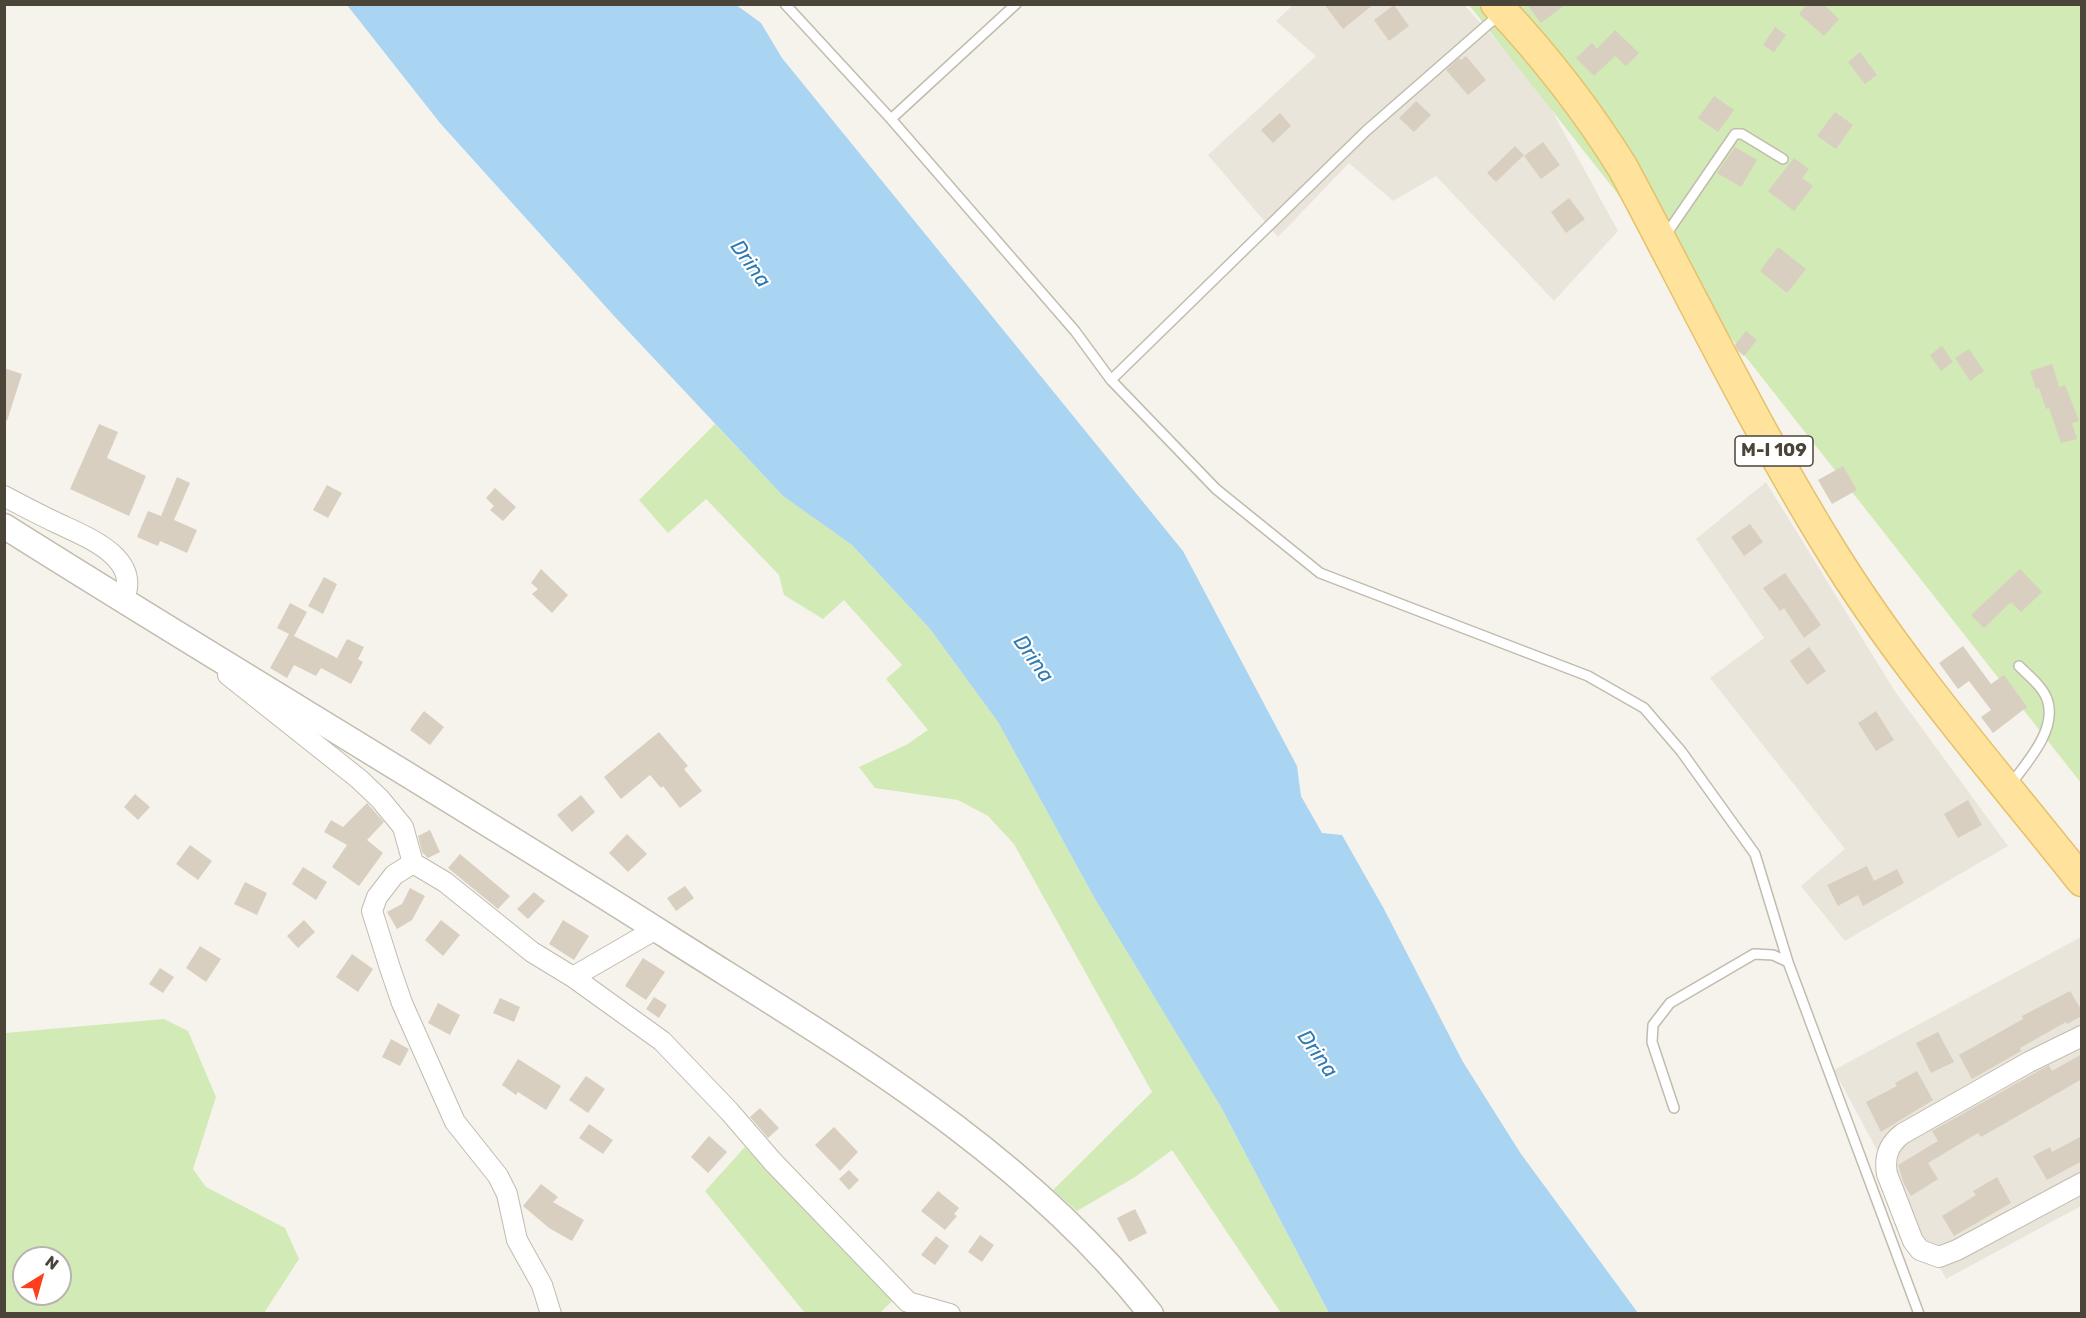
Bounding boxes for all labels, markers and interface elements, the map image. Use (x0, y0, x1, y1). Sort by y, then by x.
water label: Drina (724, 235, 776, 293)
road number: M-I 109 (1735, 436, 1813, 466)
water label: Drina (1007, 630, 1059, 688)
water label: Drina (1291, 1025, 1343, 1083)
north arrow (12, 1246, 72, 1306)
text: N (42, 1252, 62, 1274)

